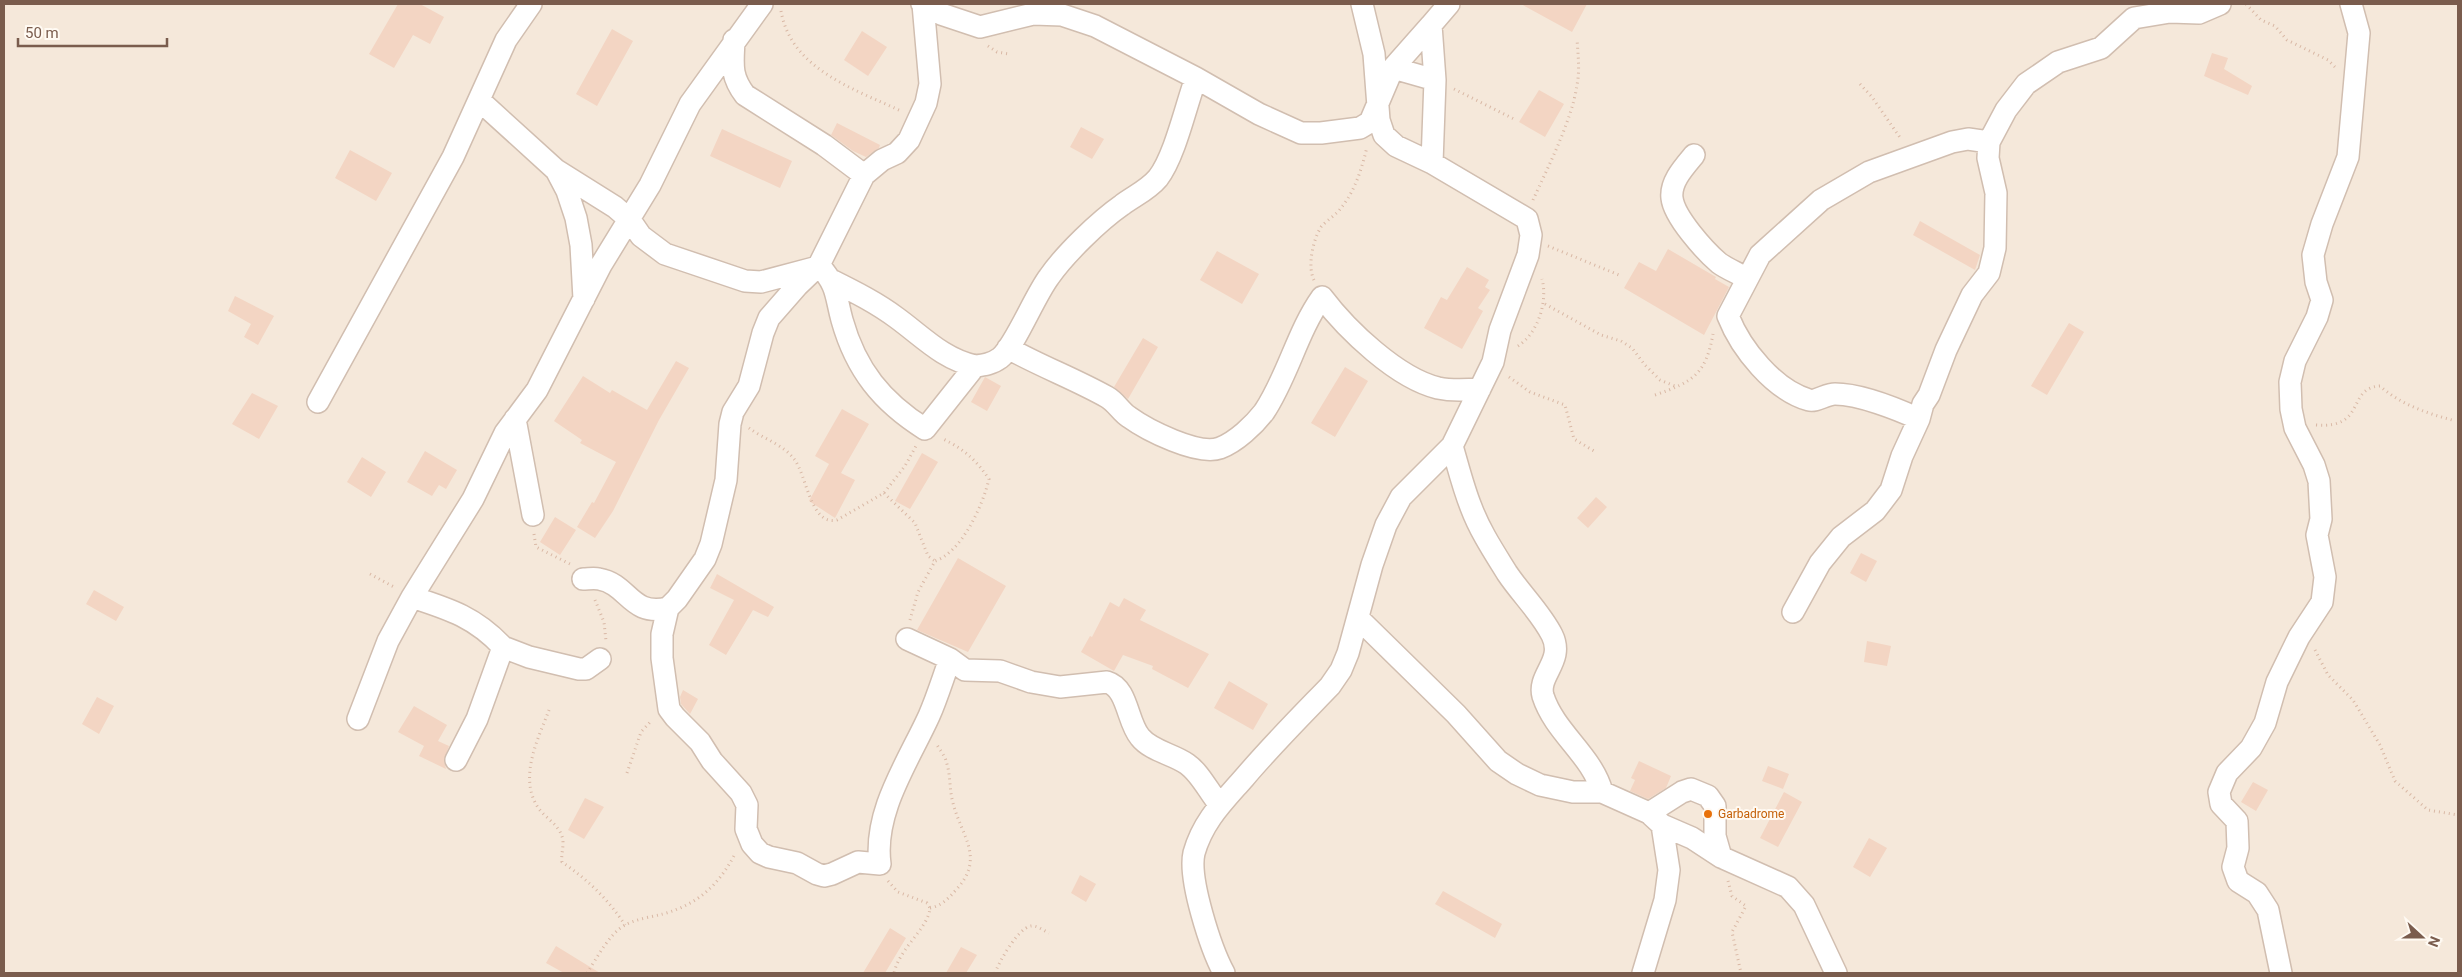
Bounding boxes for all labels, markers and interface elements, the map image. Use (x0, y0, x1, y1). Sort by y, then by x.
scale bar (18, 15, 166, 47)
text: 50 m (25, 24, 59, 42)
place label: Garbadrome (1718, 807, 1784, 821)
marker: Garbadrome (1702, 808, 1714, 820)
north arrow (2397, 912, 2447, 962)
text: N (2425, 934, 2443, 949)

